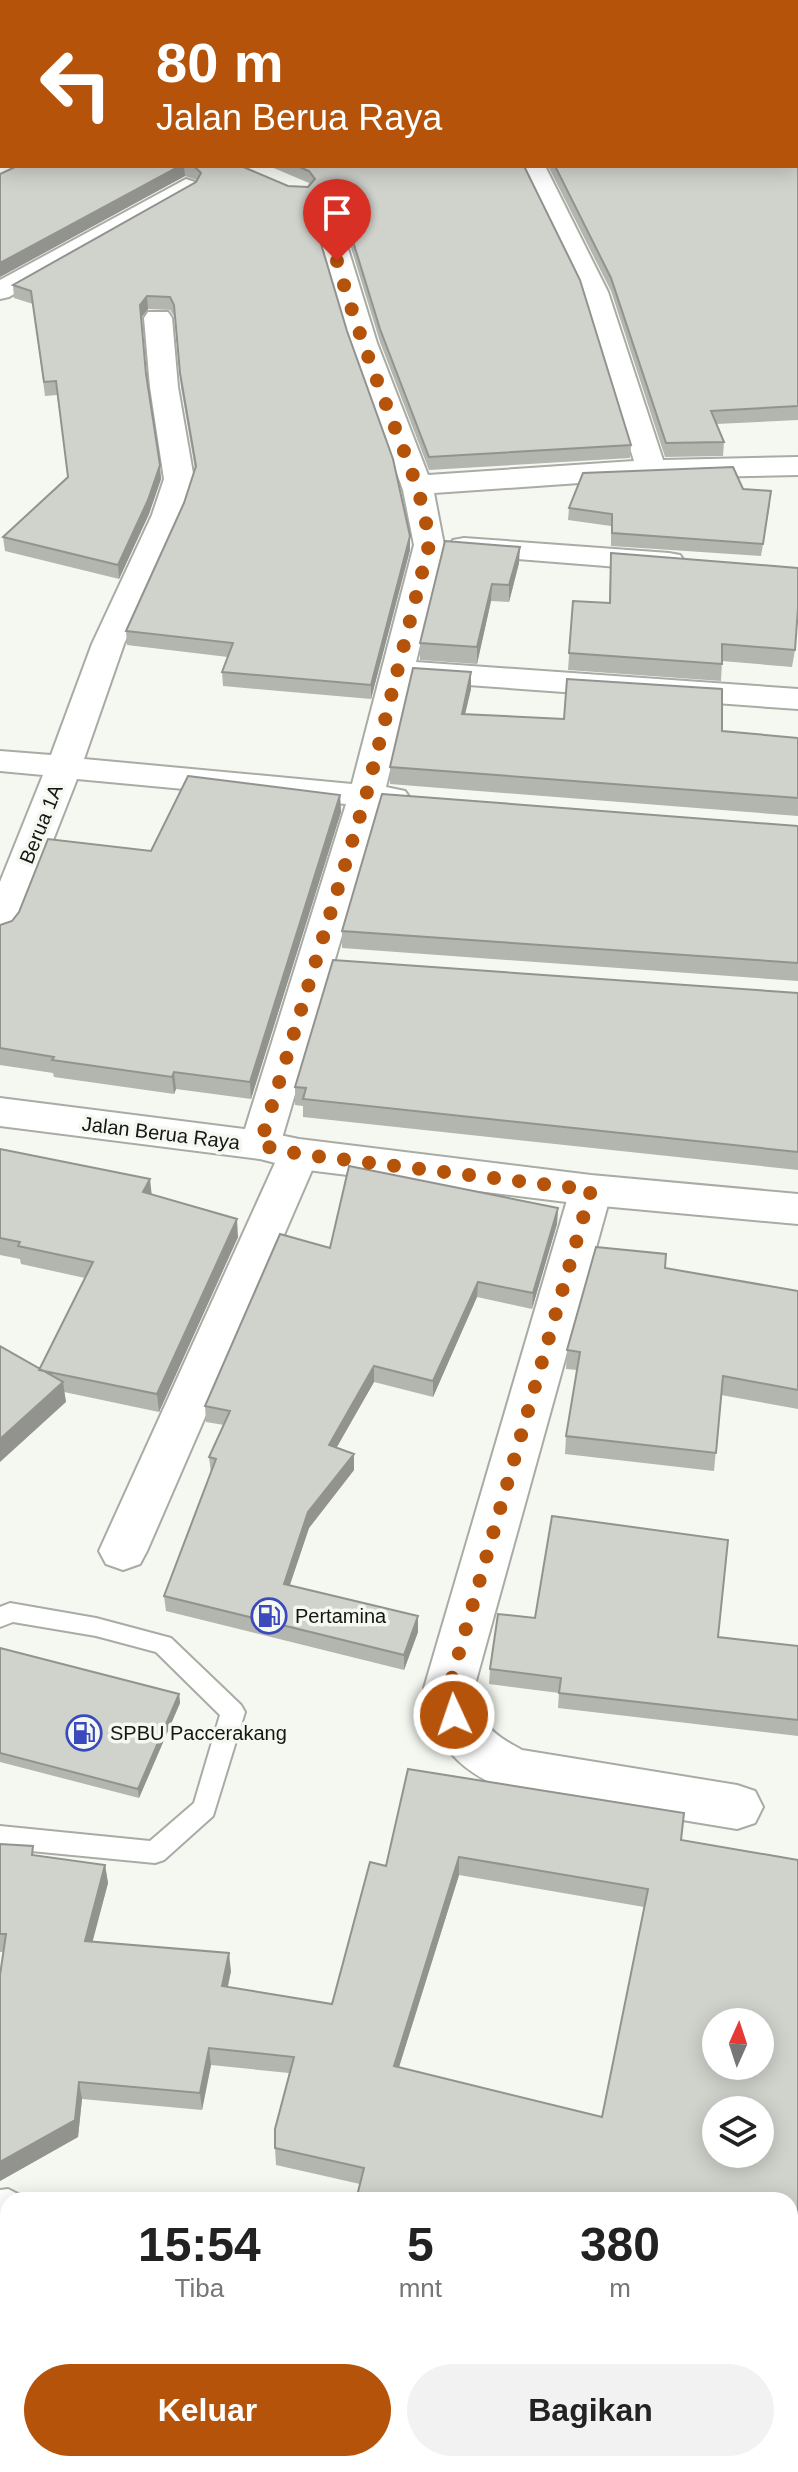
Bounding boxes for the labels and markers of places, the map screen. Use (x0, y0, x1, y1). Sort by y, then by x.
pin (303, 179, 371, 261)
fuel station icon: Pertamina (250, 1597, 288, 1635)
place label: Pertamina (295, 1605, 387, 1627)
fuel station icon: SPBU Paccerakang (65, 1714, 103, 1752)
place label: SPBU Paccerakang (110, 1722, 287, 1744)

